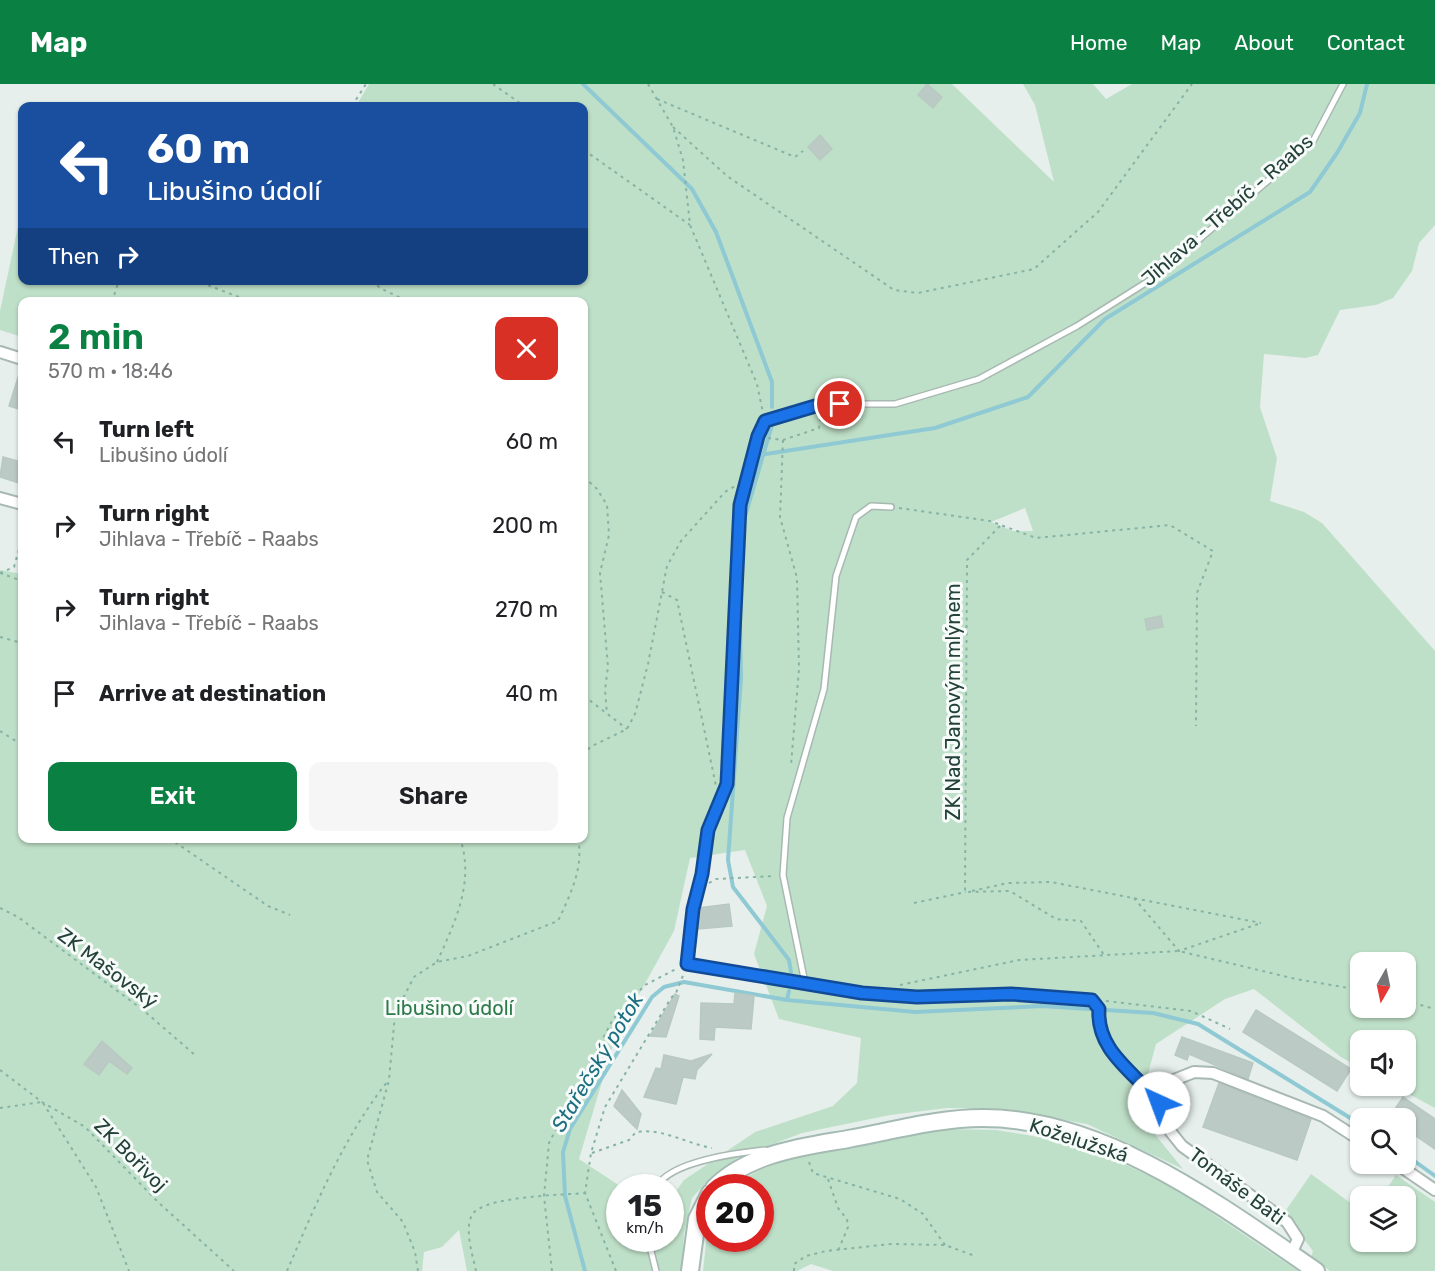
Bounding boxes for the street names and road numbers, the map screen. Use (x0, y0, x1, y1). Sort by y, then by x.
street label: Jihlava - Třebíč - Raabs (1136, 129, 1318, 291)
street label: ZK Nad Janovým mlýnem (941, 584, 965, 820)
street label: ZK Mašovský (53, 923, 163, 1013)
street label: Koželužská (1027, 1113, 1131, 1167)
street label: ZK Bořivoj (90, 1114, 172, 1196)
street label: Tomáše Bati (1185, 1142, 1289, 1230)

